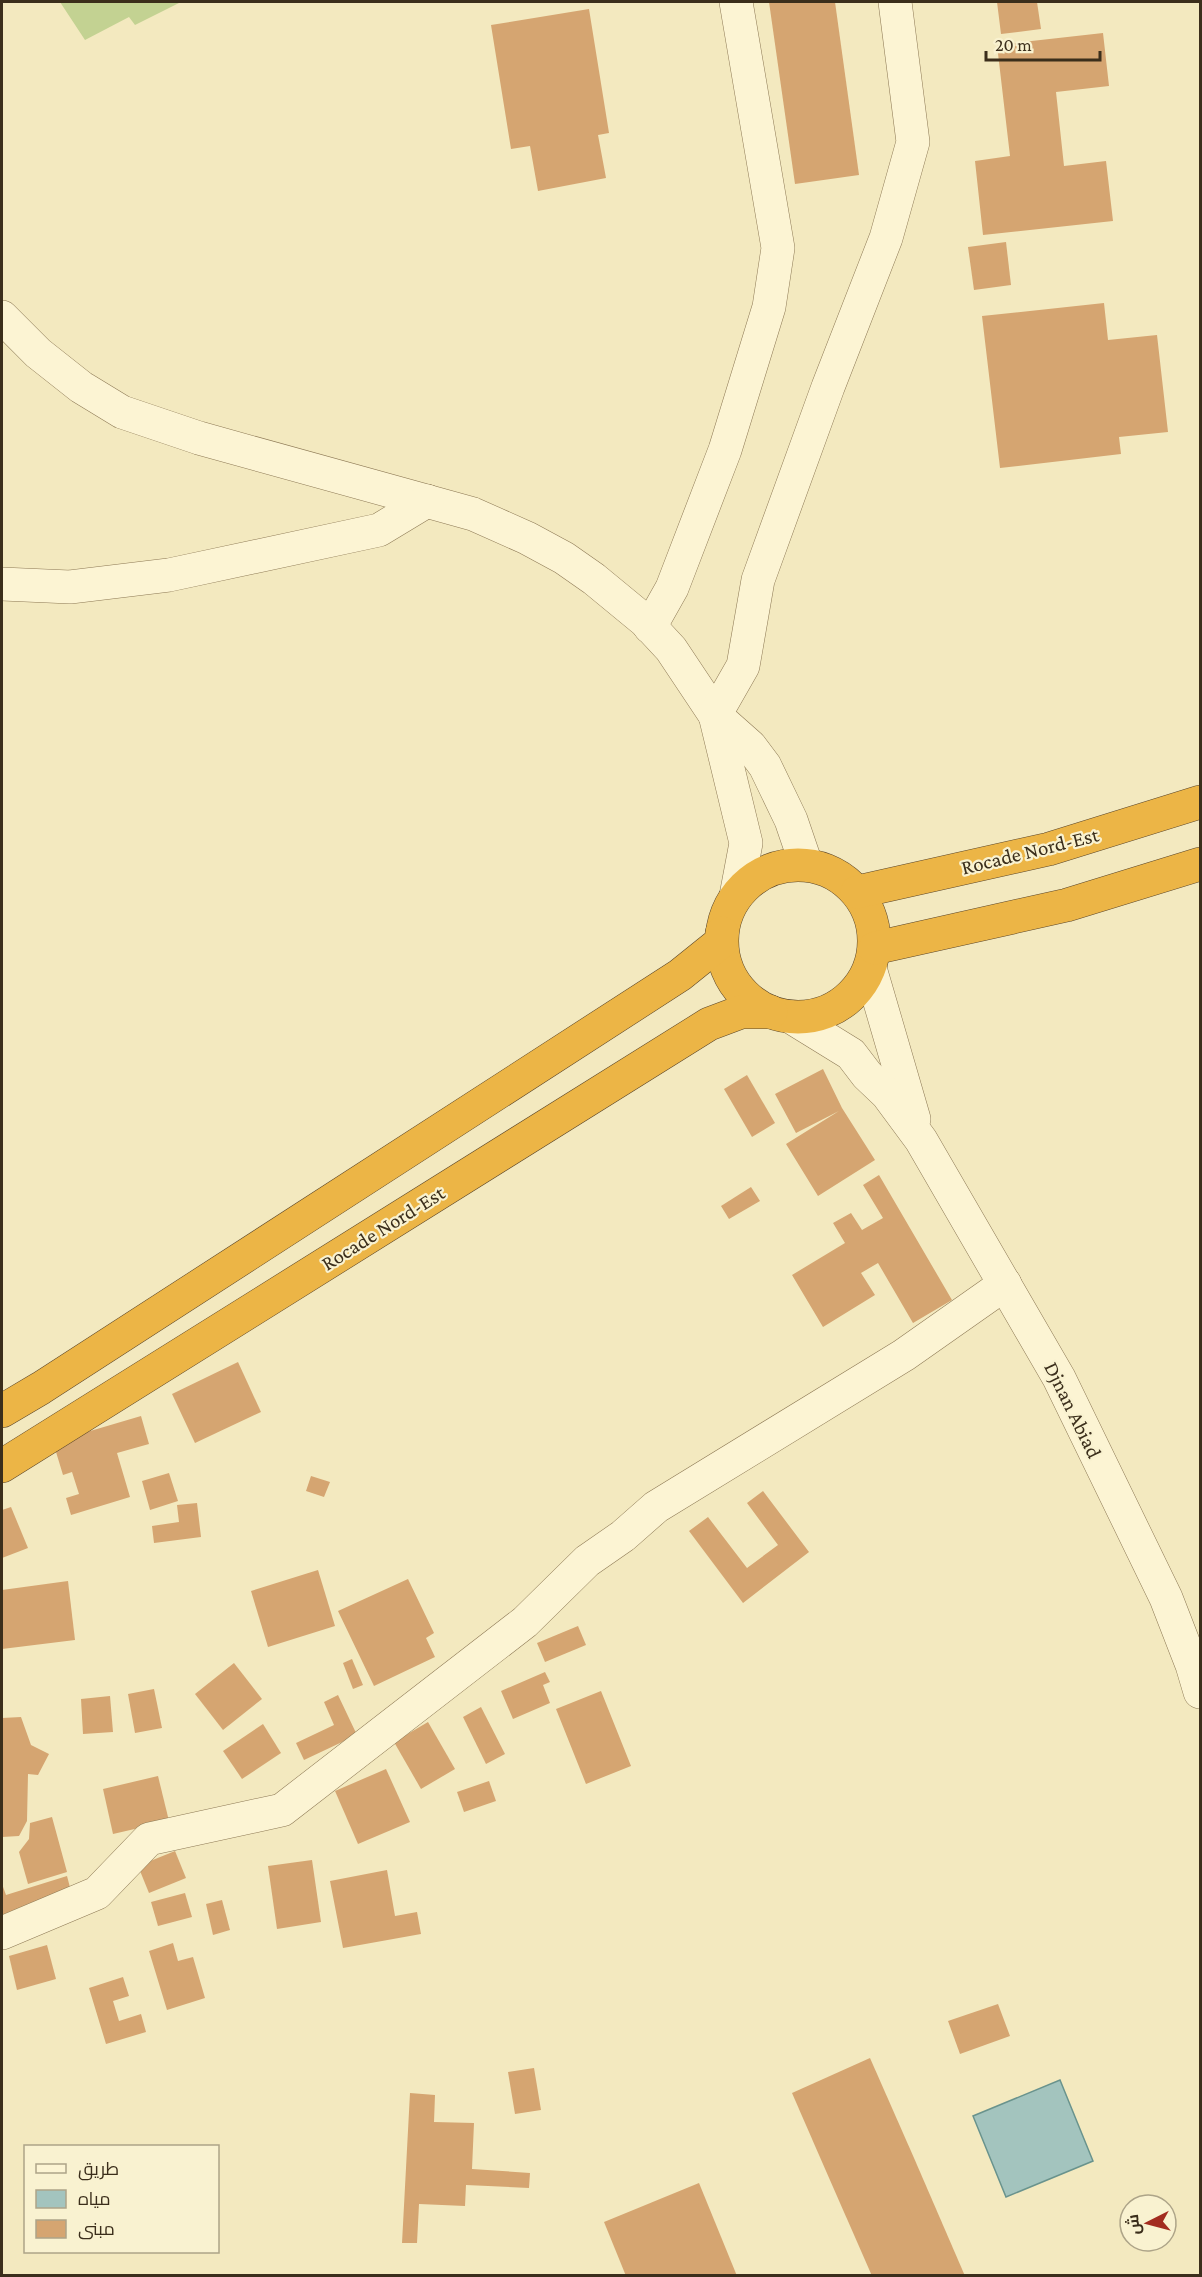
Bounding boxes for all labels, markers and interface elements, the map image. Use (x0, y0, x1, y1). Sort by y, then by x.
scale bar (986, 24, 1100, 62)
text: 20 m (995, 35, 1032, 55)
street label: Rocade Nord-Est (959, 822, 1102, 880)
street label: Rocade Nord-Est (317, 1180, 450, 1276)
street label: Djnan Abiad (1039, 1358, 1107, 1462)
legend (24, 2145, 219, 2253)
text: طريق (78, 2159, 119, 2181)
text: مياه (78, 2189, 111, 2209)
north arrow (1118, 2193, 1178, 2253)
text: ش (1124, 2213, 1144, 2236)
text: مبنى (78, 2219, 115, 2240)

